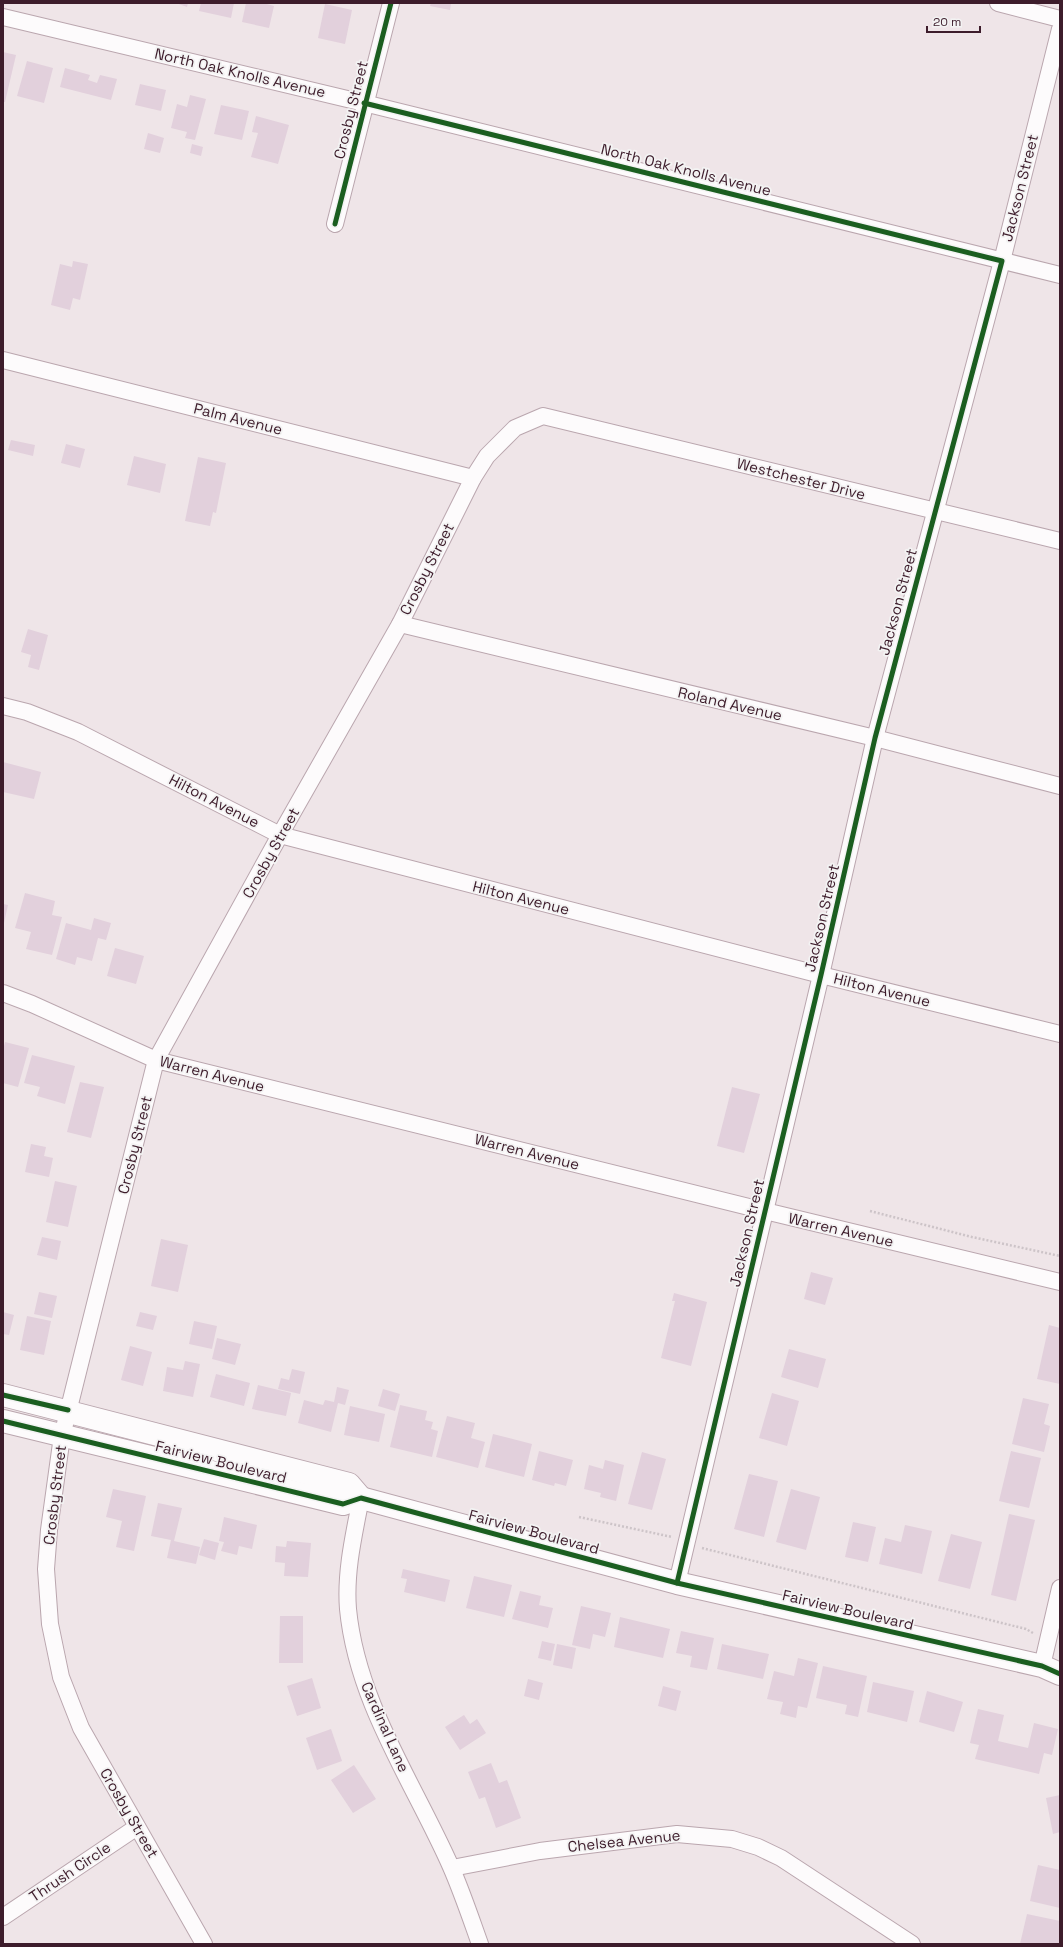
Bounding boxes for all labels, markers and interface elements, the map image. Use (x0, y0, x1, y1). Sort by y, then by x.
scale bar (927, 8, 980, 34)
text: 20 m (933, 14, 961, 30)
street label: North Oak Knolls Avenue (153, 44, 328, 101)
street label: Crosby Street (329, 59, 372, 161)
street label: Jackson Street (997, 132, 1042, 243)
street label: North Oak Knolls Avenue (599, 139, 773, 200)
street label: Palm Avenue (192, 398, 285, 439)
street label: Westchester Drive (735, 453, 868, 504)
street label: Crosby Street (395, 520, 458, 618)
street label: Jackson Street (874, 546, 921, 657)
street label: Roland Avenue (676, 682, 784, 725)
street label: Hilton Avenue (166, 770, 263, 832)
street label: Crosby Street (238, 804, 303, 901)
street label: Jackson Street (800, 862, 843, 974)
street label: Hilton Avenue (471, 876, 572, 919)
street label: Hilton Avenue (832, 968, 933, 1011)
street label: Warren Avenue (158, 1051, 267, 1096)
street label: Crosby Street (113, 1094, 156, 1196)
street label: Warren Avenue (473, 1129, 582, 1174)
street label: Jackson Street (725, 1177, 768, 1289)
street label: Warren Avenue (787, 1208, 896, 1251)
street label: Fairview Boulevard (154, 1436, 289, 1487)
street label: Crosby Street (39, 1444, 70, 1546)
street label: Fairview Boulevard (467, 1505, 602, 1558)
street label: Fairview Boulevard (780, 1585, 916, 1634)
street label: Cardinal Lane (357, 1679, 414, 1775)
street label: Crosby Street (96, 1764, 163, 1861)
street label: Chelsea Avenue (567, 1825, 681, 1856)
street label: Thrush Circle (25, 1837, 114, 1906)

